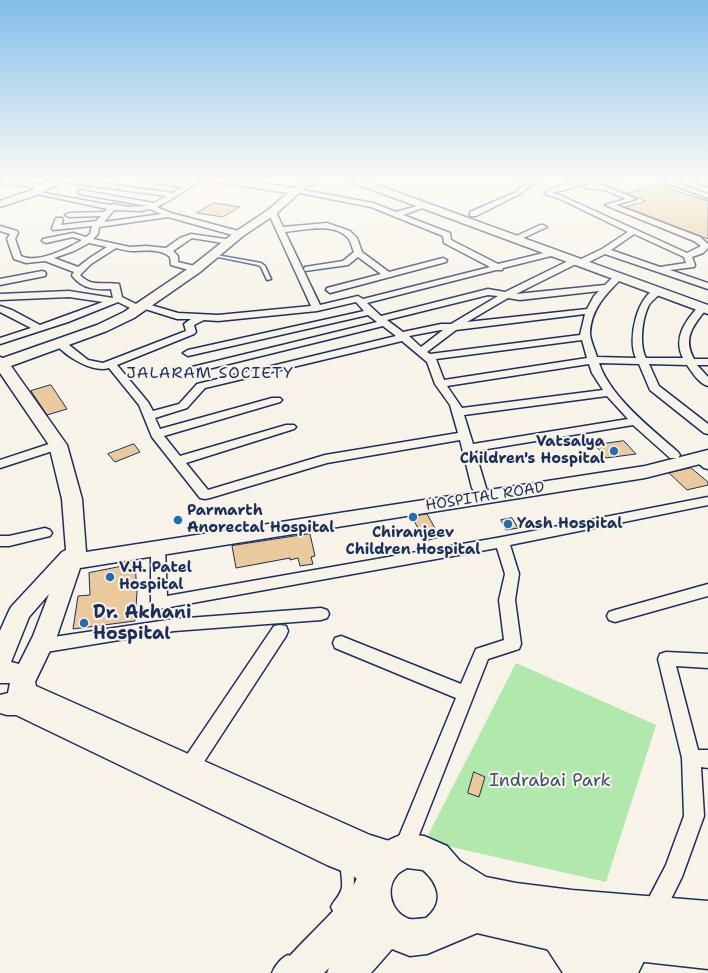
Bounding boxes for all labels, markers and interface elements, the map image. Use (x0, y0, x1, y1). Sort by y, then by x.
district label: JALARAM SOCIETY (126, 364, 294, 384)
place label: Vatsalya Children's Hospital (460, 433, 605, 468)
marker: Vatsalya Children's Hospital (608, 445, 620, 457)
street label: HOSPITAL ROAD (424, 479, 546, 515)
place label: Parmarth Anorectal Hospital (187, 502, 334, 537)
marker: Chiranjeev Children Hospital (407, 511, 419, 523)
marker: Parmarth Anorectal Hospital (172, 514, 184, 526)
place label: Yash Hospital (517, 515, 622, 533)
marker: Yash Hospital (502, 518, 514, 530)
place label: Chiranjeev Children Hospital (346, 524, 480, 559)
place label: V.H. Patel Hospital (119, 559, 192, 594)
marker: V.H. Patel Hospital (104, 571, 116, 583)
place label: Dr. Akhani Hospital (93, 602, 191, 644)
marker: Dr. Akhani Hospital (78, 617, 90, 629)
park label: Indrabai Park (489, 770, 611, 792)

